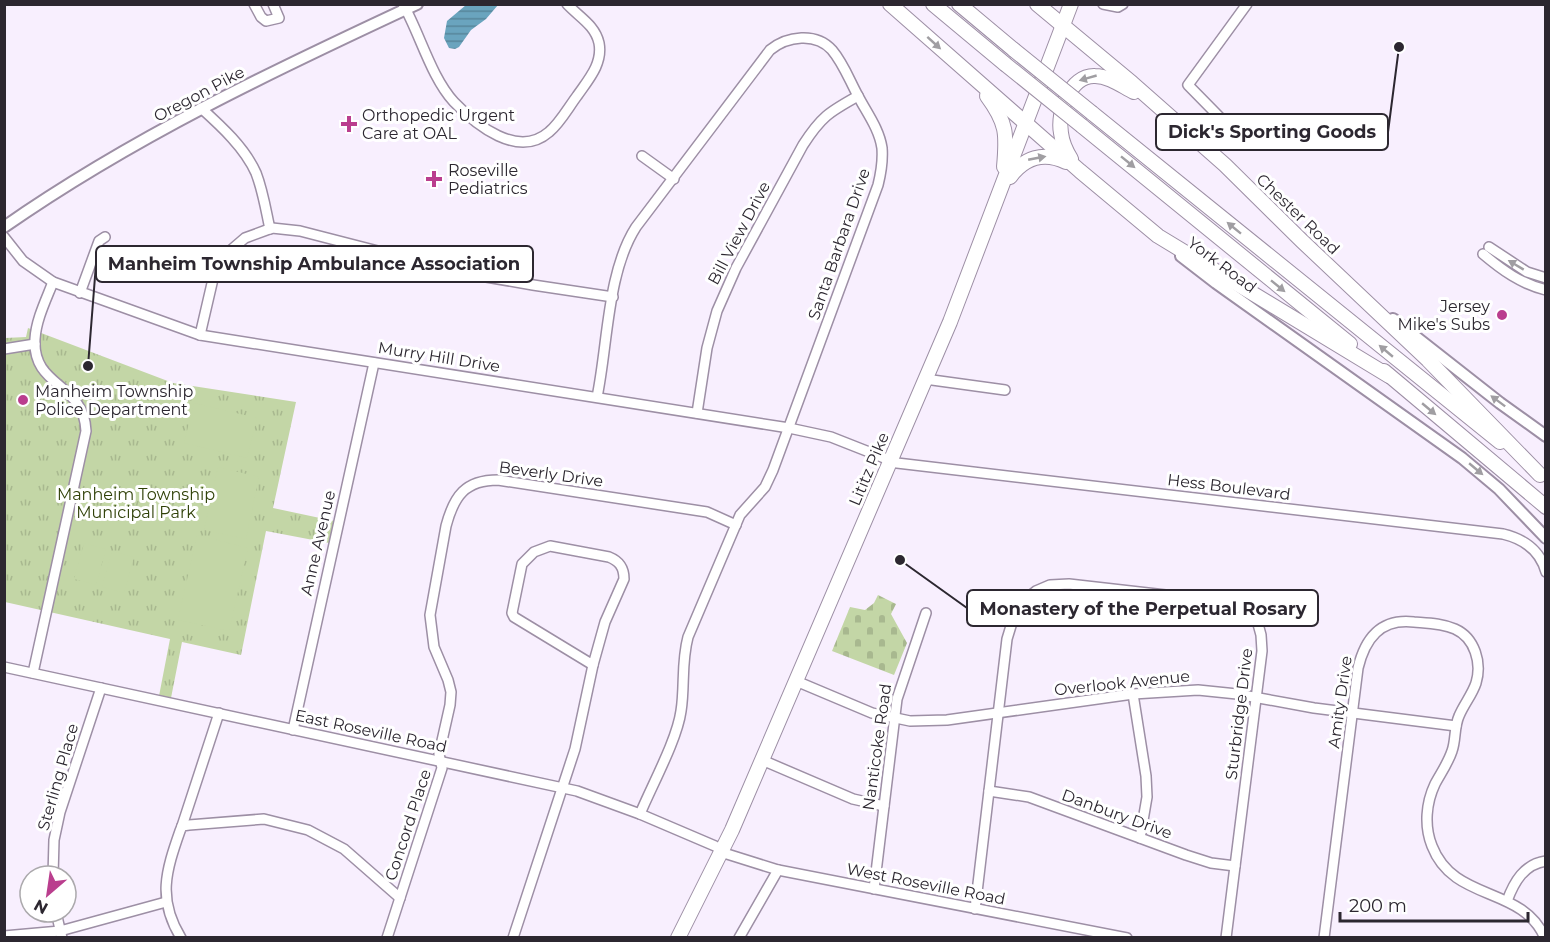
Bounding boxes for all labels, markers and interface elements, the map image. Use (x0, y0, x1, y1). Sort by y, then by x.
one-way arrow (926, 36, 941, 50)
street label: Oregon Pike (150, 62, 248, 126)
one-way arrow (1079, 74, 1097, 84)
place label: Orthopedic Urgent Care at OAL (362, 106, 516, 143)
callout: Dick's Sporting Goods (1156, 114, 1388, 150)
marker: Orthopedic Urgent Care at OAL (340, 115, 358, 133)
text: Dick's Sporting Goods (1168, 121, 1376, 143)
one-way arrow (1027, 153, 1046, 162)
one-way arrow (1120, 156, 1135, 168)
place label: Roseville Pediatrics (448, 161, 528, 198)
street label: Santa Barbara Drive (804, 166, 874, 322)
marker: Roseville Pediatrics (425, 170, 443, 188)
street label: Chester Road (1253, 170, 1343, 258)
street label: Bill View Drive (704, 178, 774, 288)
one-way arrow (1226, 221, 1242, 234)
street label: York Road (1184, 233, 1260, 297)
callout: Manheim Township Ambulance Association (96, 246, 533, 282)
text: Manheim Township Ambulance Association (108, 253, 520, 275)
one-way arrow (1508, 260, 1524, 271)
one-way arrow (1270, 279, 1285, 292)
place label: Jersey Mike's Subs (1397, 297, 1490, 334)
marker: Jersey Mike's Subs (1495, 308, 1509, 322)
street label: Murry Hill Drive (377, 338, 501, 376)
one-way arrow (1378, 344, 1394, 357)
place label: Manheim Township Police Department (35, 382, 193, 419)
marker: Manheim Township Police Department (16, 393, 30, 407)
one-way arrow (1491, 396, 1506, 408)
one-way arrow (1421, 403, 1437, 416)
street label: Lititz Pike (845, 429, 893, 509)
street label: Beverly Drive (498, 457, 604, 491)
one-way arrow (1468, 462, 1483, 475)
street label: Hess Boulevard (1166, 470, 1292, 504)
park label: Manheim Township Municipal Park (57, 485, 215, 522)
street label: Anne Avenue (297, 489, 339, 597)
callout: Monastery of the Perpetual Rosary (967, 590, 1318, 626)
text: Monastery of the Perpetual Rosary (979, 598, 1307, 620)
street label: Sturbridge Drive (1222, 647, 1256, 781)
street label: Amity Drive (1324, 654, 1356, 750)
street label: Overlook Avenue (1053, 666, 1191, 700)
street label: Nanticoke Road (859, 682, 895, 812)
street label: East Roseville Road (293, 706, 449, 756)
street label: Sterling Place (34, 721, 82, 833)
street label: Concord Place (381, 767, 435, 883)
street label: Danbury Drive (1059, 785, 1175, 843)
street label: West Roseville Road (845, 859, 1007, 909)
north arrow (18, 864, 78, 924)
scale bar (1340, 885, 1528, 923)
text: N (31, 895, 51, 918)
text: 200 m (1349, 895, 1407, 917)

